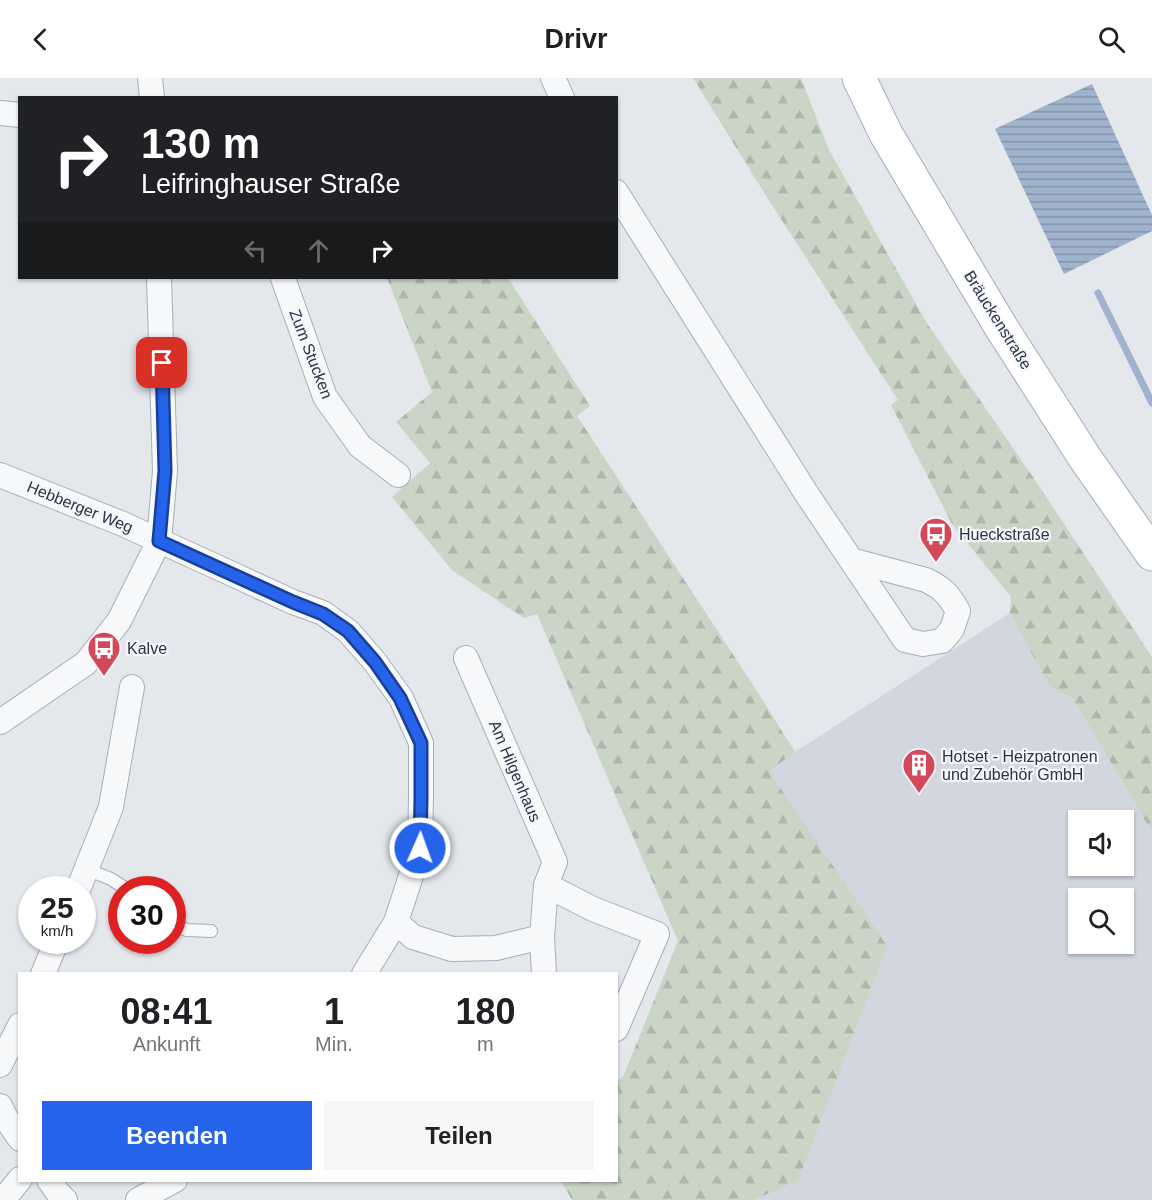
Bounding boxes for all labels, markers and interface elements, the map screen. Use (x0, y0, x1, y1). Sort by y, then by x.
icon: back (24, 23, 57, 56)
icon: search (1095, 23, 1128, 56)
text: Drivr (544, 24, 608, 54)
icon: right (42, 120, 120, 198)
text: 130 m (141, 120, 260, 167)
text: Leifringhauser Straße (141, 169, 401, 199)
icon: left (239, 234, 272, 267)
icon: ahead (302, 234, 335, 267)
icon: right (365, 234, 398, 267)
street label: Bräuckenstraße (961, 268, 1035, 372)
street label: Zum Stucken (286, 307, 336, 401)
pin (136, 337, 187, 388)
icon: arrive (145, 346, 178, 379)
street label: Hebberger Weg (25, 478, 135, 536)
bus stop icon: Hueckstraße (918, 516, 954, 563)
place label: Hueckstraße (959, 526, 1050, 543)
bus stop icon: Kalve (86, 630, 122, 677)
place label: Kalve (127, 640, 167, 657)
street label: Am Hilgenhaus (486, 718, 544, 824)
building icon: Hotset - Heizpatronen und Zubehör GmbH (901, 747, 937, 794)
place label: Hotset - Heizpatronen und Zubehör GmbH (942, 748, 1098, 783)
map controls (1068, 810, 1134, 954)
button: sound (1068, 810, 1134, 876)
position arrow (388, 816, 452, 880)
speed limit sign: 30 (108, 876, 186, 954)
button: search (1068, 888, 1134, 954)
text: 25 (40, 891, 74, 924)
text: km/h (41, 922, 73, 939)
text: 08:41 (121, 991, 213, 1032)
text: 1 (324, 991, 344, 1032)
text: 180 (455, 991, 515, 1032)
text: Ankunft (133, 1033, 200, 1055)
text: Min. (315, 1033, 353, 1055)
text: m (477, 1033, 494, 1055)
button: Beenden (42, 1101, 312, 1170)
button: Teilen (324, 1101, 594, 1170)

